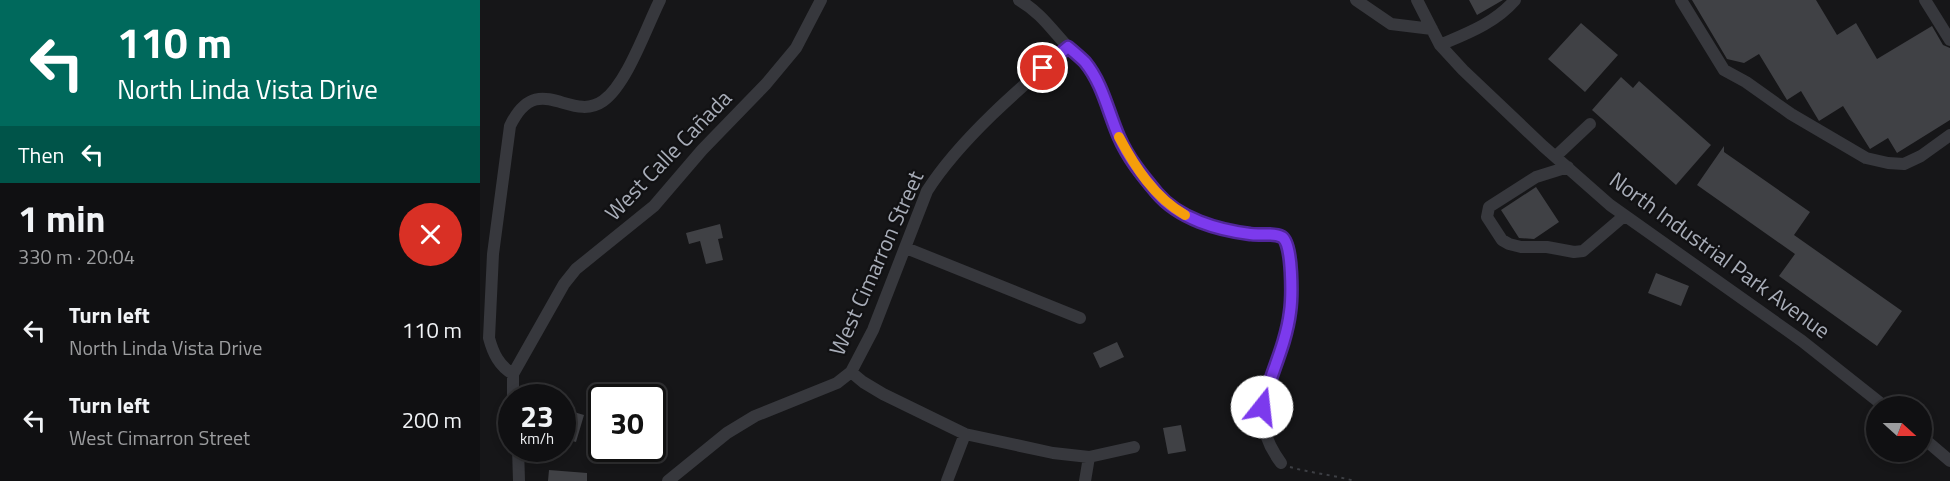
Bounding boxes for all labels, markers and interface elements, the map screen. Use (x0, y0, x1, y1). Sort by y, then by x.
text: 110 m (117, 10, 232, 74)
icon: left (18, 24, 96, 102)
pin (1017, 42, 1068, 93)
icon: arrive (1026, 51, 1059, 84)
text: North Linda Vista Drive (117, 68, 378, 109)
street label: West Calle Cañada (597, 82, 739, 228)
text: Then (18, 138, 64, 172)
icon: left (76, 138, 109, 171)
street label: North Industrial Park Avenue (1602, 163, 1838, 347)
street label: West Cimarron Street (820, 165, 932, 361)
text: 1 min (18, 191, 105, 246)
button: close (399, 203, 462, 266)
text: 330 m · 20:04 (18, 241, 135, 272)
text: Turn left (69, 298, 150, 332)
text: 110 m (402, 313, 462, 347)
icon: left (18, 314, 51, 347)
text: North Linda Vista Drive (69, 332, 262, 363)
position arrow (1230, 375, 1294, 439)
speed limit sign: 30 (588, 384, 666, 462)
text: Turn left (69, 388, 150, 422)
text: 23 (520, 393, 554, 439)
north arrow (1866, 396, 1932, 462)
map controls (1866, 396, 1932, 462)
text: 200 m (402, 403, 462, 437)
icon: left (18, 404, 51, 437)
text: West Cimarron Street (69, 422, 250, 453)
text: km/h (520, 427, 554, 450)

